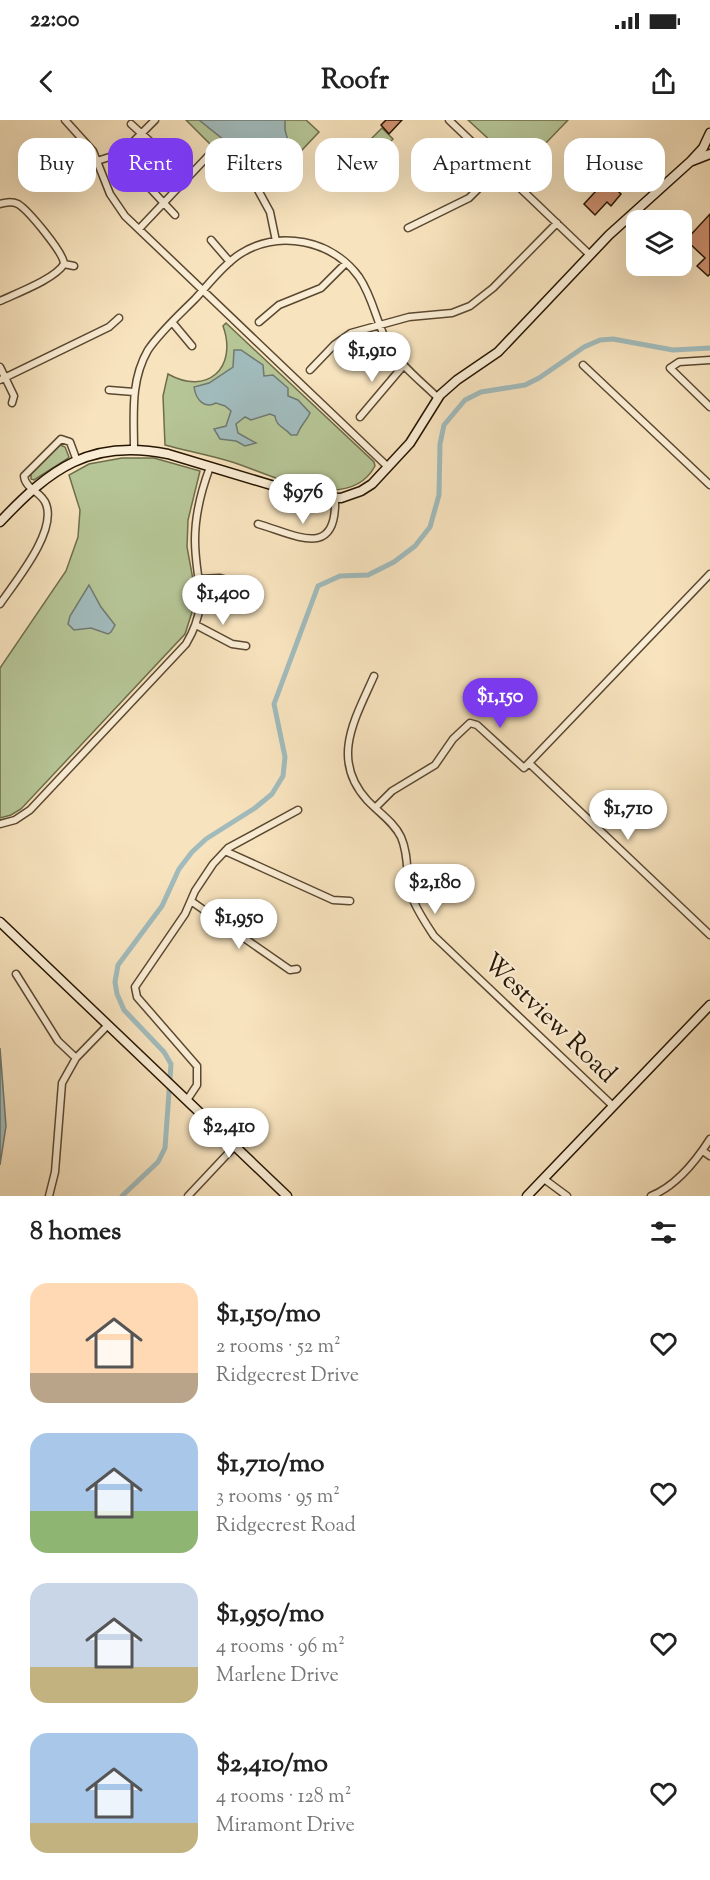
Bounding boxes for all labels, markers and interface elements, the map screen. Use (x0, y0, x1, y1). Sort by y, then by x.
text: 22:00 (30, 5, 79, 37)
text: Roofr (321, 62, 389, 101)
icon: back (30, 65, 63, 98)
icon: share (647, 65, 680, 98)
chip: Buy (18, 138, 96, 192)
chip: Rent (108, 138, 193, 192)
chip: Filters (205, 138, 303, 192)
chip: New (315, 138, 399, 192)
chip: Apartment (411, 138, 552, 192)
chip: House (564, 138, 665, 192)
map controls (626, 210, 692, 276)
button: layers (626, 210, 692, 276)
pin: $1,910 (323, 332, 421, 383)
text: $1,910 (348, 337, 396, 366)
pin: $976 (267, 474, 339, 525)
text: $976 (283, 479, 323, 508)
pin: $1,400 (174, 575, 272, 626)
text: $1,400 (196, 580, 250, 609)
pin: $1,150 (451, 678, 549, 729)
text: $1,150 (477, 683, 523, 712)
pin: $1,710 (579, 790, 677, 841)
text: $1,710 (603, 795, 653, 824)
pin: $2,180 (386, 864, 484, 915)
text: $2,180 (409, 869, 461, 898)
pin: $1,950 (190, 899, 288, 950)
text: $1,950 (214, 904, 264, 933)
street label: Westview Road (474, 945, 625, 1093)
pin: $2,410 (180, 1108, 278, 1159)
text: $2,410 (203, 1113, 255, 1142)
text: 8 homes (30, 1214, 121, 1251)
icon: filters (647, 1216, 680, 1249)
text: $1,150/mo (216, 1296, 321, 1333)
icon: home (78, 1307, 150, 1379)
icon: heart (647, 1327, 680, 1360)
text: 2 rooms · 52 m² (216, 1333, 341, 1362)
text: Ridgecrest Drive (216, 1362, 359, 1391)
text: $1,710/mo (216, 1446, 325, 1483)
icon: home (78, 1457, 150, 1529)
icon: heart (647, 1477, 680, 1510)
text: 3 rooms · 95 m² (216, 1483, 340, 1512)
text: Ridgecrest Road (216, 1512, 356, 1541)
text: $1,950/mo (216, 1596, 324, 1633)
icon: home (78, 1607, 150, 1679)
icon: heart (647, 1627, 680, 1660)
text: 4 rooms · 96 m² (216, 1633, 345, 1662)
text: Marlene Drive (216, 1662, 339, 1691)
text: $2,410/mo (216, 1746, 328, 1783)
icon: home (78, 1757, 150, 1829)
icon: heart (647, 1777, 680, 1810)
text: 4 rooms · 128 m² (216, 1783, 351, 1812)
text: Miramont Drive (216, 1812, 355, 1841)

